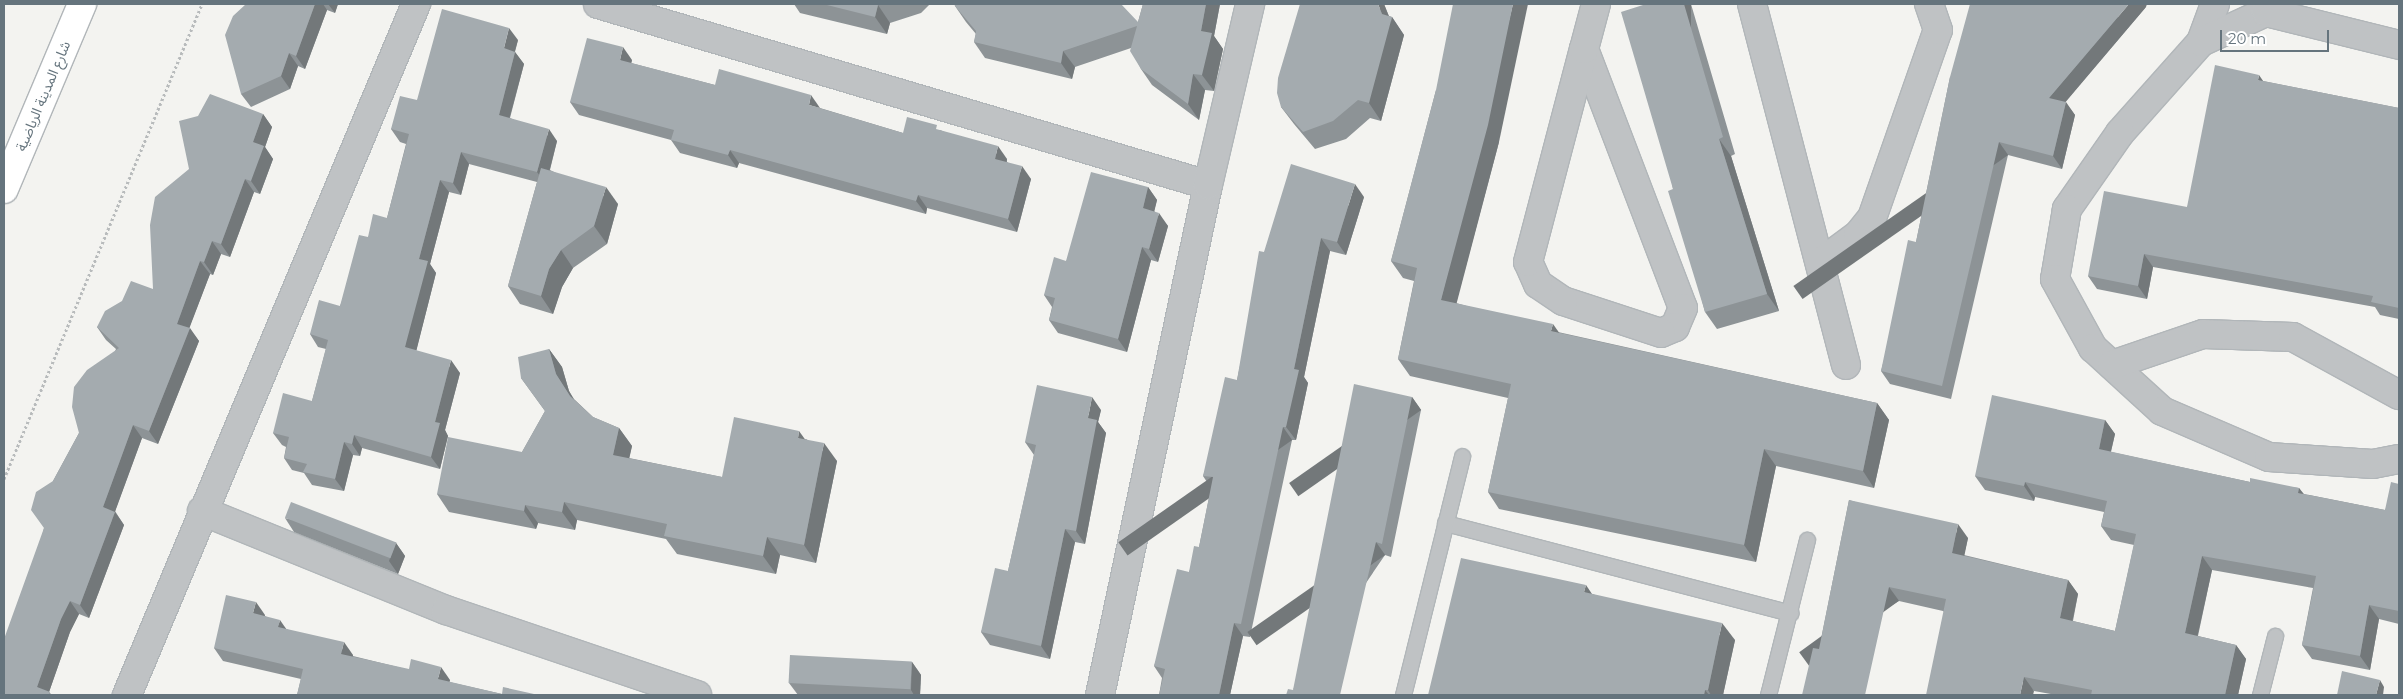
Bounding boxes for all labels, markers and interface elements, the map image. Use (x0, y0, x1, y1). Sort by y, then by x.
scale bar (2223, 20, 2332, 52)
text: 20 m (2228, 29, 2266, 48)
street label: شارع المدينة الرياضية (12, 38, 74, 154)

